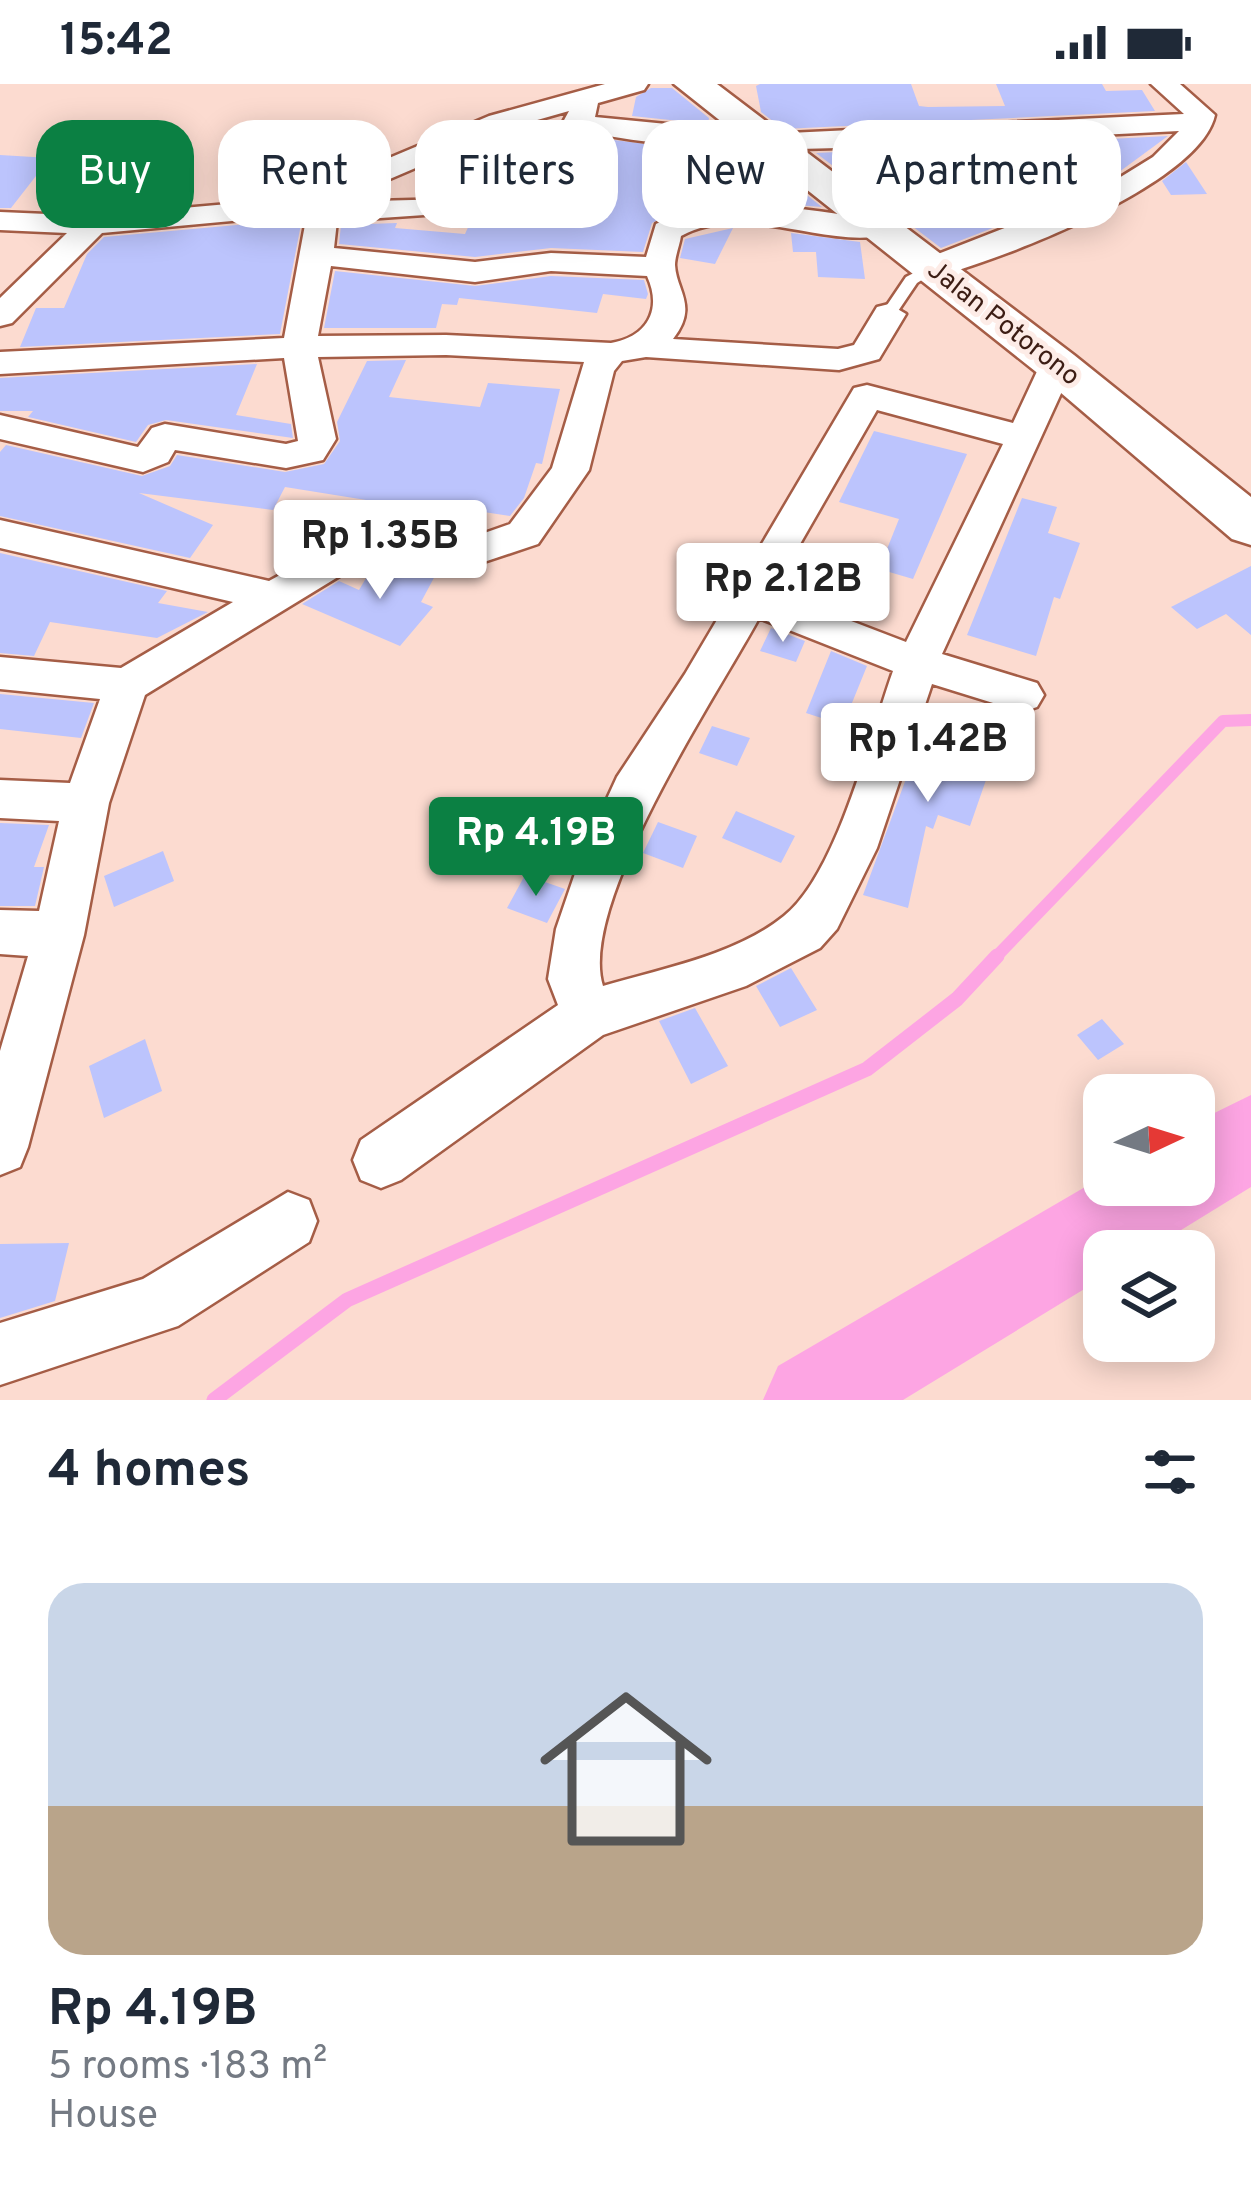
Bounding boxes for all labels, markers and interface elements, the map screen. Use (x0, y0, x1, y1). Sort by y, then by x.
text: 15:42 (60, 14, 173, 71)
chip: Buy (36, 120, 194, 228)
chip: Rent (218, 120, 391, 228)
chip: Filters (415, 120, 618, 228)
chip: New (642, 120, 808, 228)
chip: Apartment (832, 120, 1121, 228)
street label: Jalan Potorono (920, 254, 1086, 394)
pin: Rp 1.35B (256, 500, 504, 602)
text: Rp 1.35B (301, 514, 459, 563)
pin: Rp 2.12B (659, 543, 907, 645)
text: Rp 2.12B (704, 557, 862, 606)
pin: Rp 1.42B (804, 703, 1052, 805)
text: Rp 1.42B (848, 717, 1008, 766)
pin: Rp 4.19B (412, 797, 660, 899)
text: Rp 4.19B (456, 811, 616, 860)
north arrow (1083, 1074, 1215, 1206)
map controls (1083, 1074, 1215, 1362)
button: layers (1083, 1230, 1215, 1362)
icon: filters (1137, 1439, 1203, 1505)
text: 4 homes (48, 1440, 250, 1505)
icon: home (518, 1661, 734, 1877)
text: Rp 4.19B (48, 1979, 257, 2044)
text: 5 rooms · 183 m² (48, 2044, 327, 2093)
text: House (48, 2093, 158, 2142)

